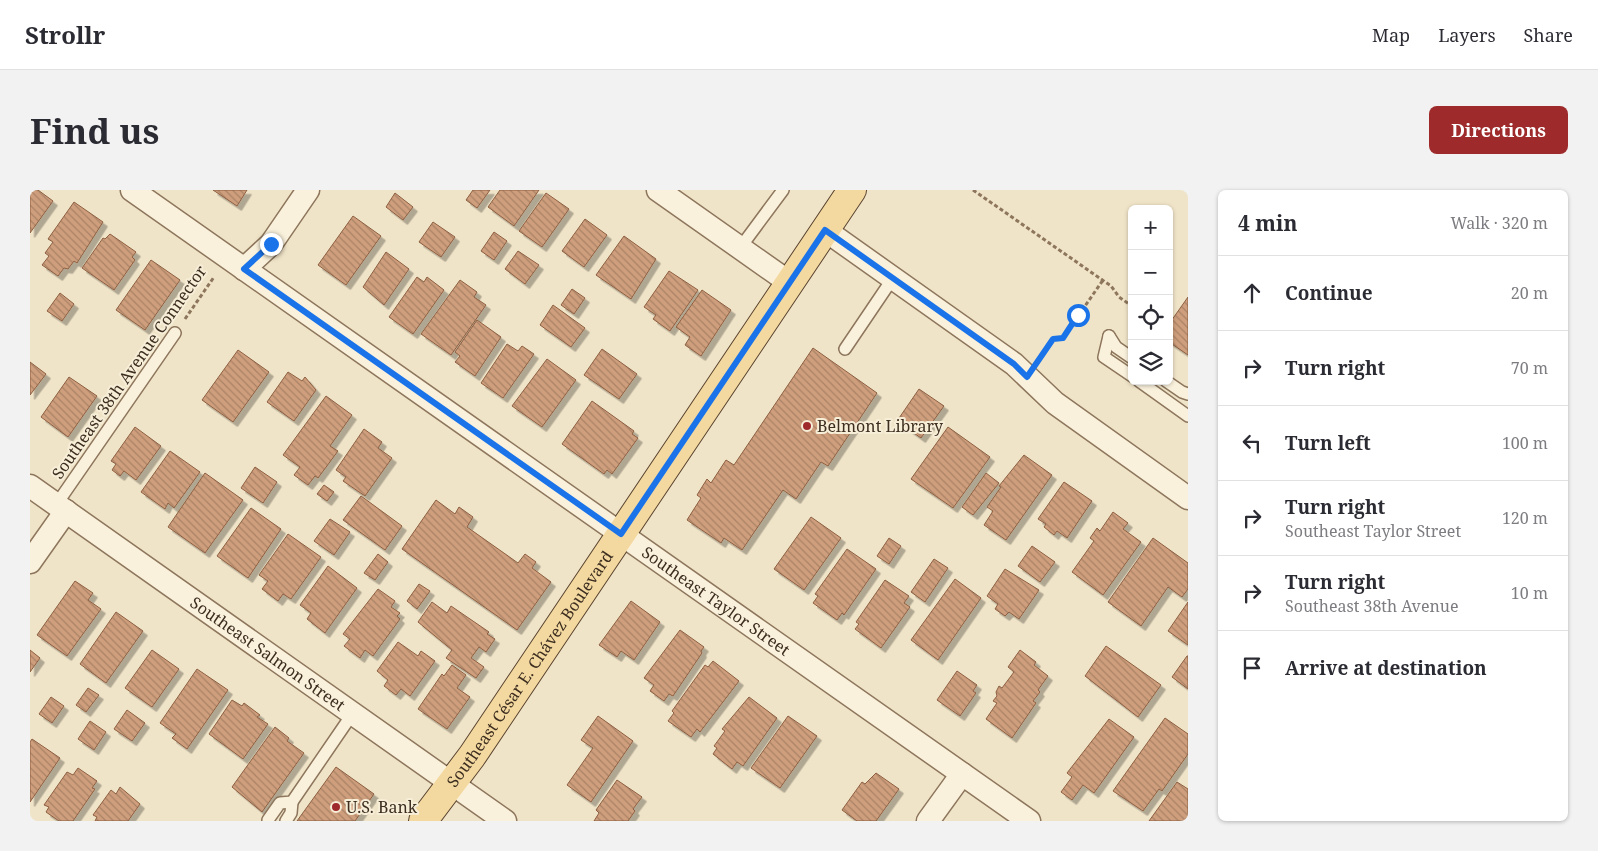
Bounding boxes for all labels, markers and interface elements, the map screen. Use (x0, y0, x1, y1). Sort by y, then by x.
text: Strollr (25, 18, 105, 51)
text: Map (1372, 23, 1410, 47)
text: Layers (1438, 23, 1496, 47)
text: Share (1524, 23, 1573, 47)
button: Directions (1429, 106, 1568, 154)
text: Find us (30, 107, 159, 154)
map controls (1128, 205, 1173, 385)
button: + (1128, 205, 1173, 250)
text: 4 min (1238, 209, 1297, 237)
text: Walk · 320 m (1451, 212, 1548, 234)
route end (260, 233, 283, 256)
button: − (1128, 250, 1173, 295)
street label: Southeast 38th Avenue Connector (47, 260, 212, 483)
icon: ahead (1238, 279, 1266, 307)
text: Continue (1285, 280, 1373, 306)
text: 20 m (1511, 282, 1548, 304)
button: locate (1128, 295, 1173, 340)
route start (1067, 304, 1090, 327)
button: layers (1128, 340, 1173, 385)
icon: right (1238, 354, 1266, 382)
text: Turn right (1285, 355, 1385, 381)
text: 70 m (1511, 357, 1548, 379)
place label: Belmont Library (817, 415, 944, 437)
marker: Belmont Library (801, 420, 813, 432)
icon: left (1238, 429, 1266, 457)
text: Turn left (1285, 430, 1371, 456)
text: 100 m (1502, 432, 1548, 454)
text: Turn right (1285, 494, 1385, 520)
icon: right (1238, 504, 1266, 532)
text: 120 m (1502, 507, 1548, 529)
text: Southeast Taylor Street (1285, 520, 1461, 542)
street label: Southeast Taylor Street (638, 541, 795, 661)
street label: Southeast César E. Chávez Boulevard (442, 546, 618, 791)
text: Turn right (1285, 569, 1385, 595)
icon: right (1238, 579, 1266, 607)
text: 10 m (1511, 582, 1548, 604)
street label: Southeast Salmon Street (186, 591, 350, 716)
text: Southeast 38th Avenue (1285, 595, 1459, 617)
icon: arrive (1238, 654, 1266, 682)
text: Arrive at destination (1285, 655, 1487, 681)
place label: U.S. Bank (346, 796, 418, 818)
marker: U.S. Bank (330, 801, 342, 813)

